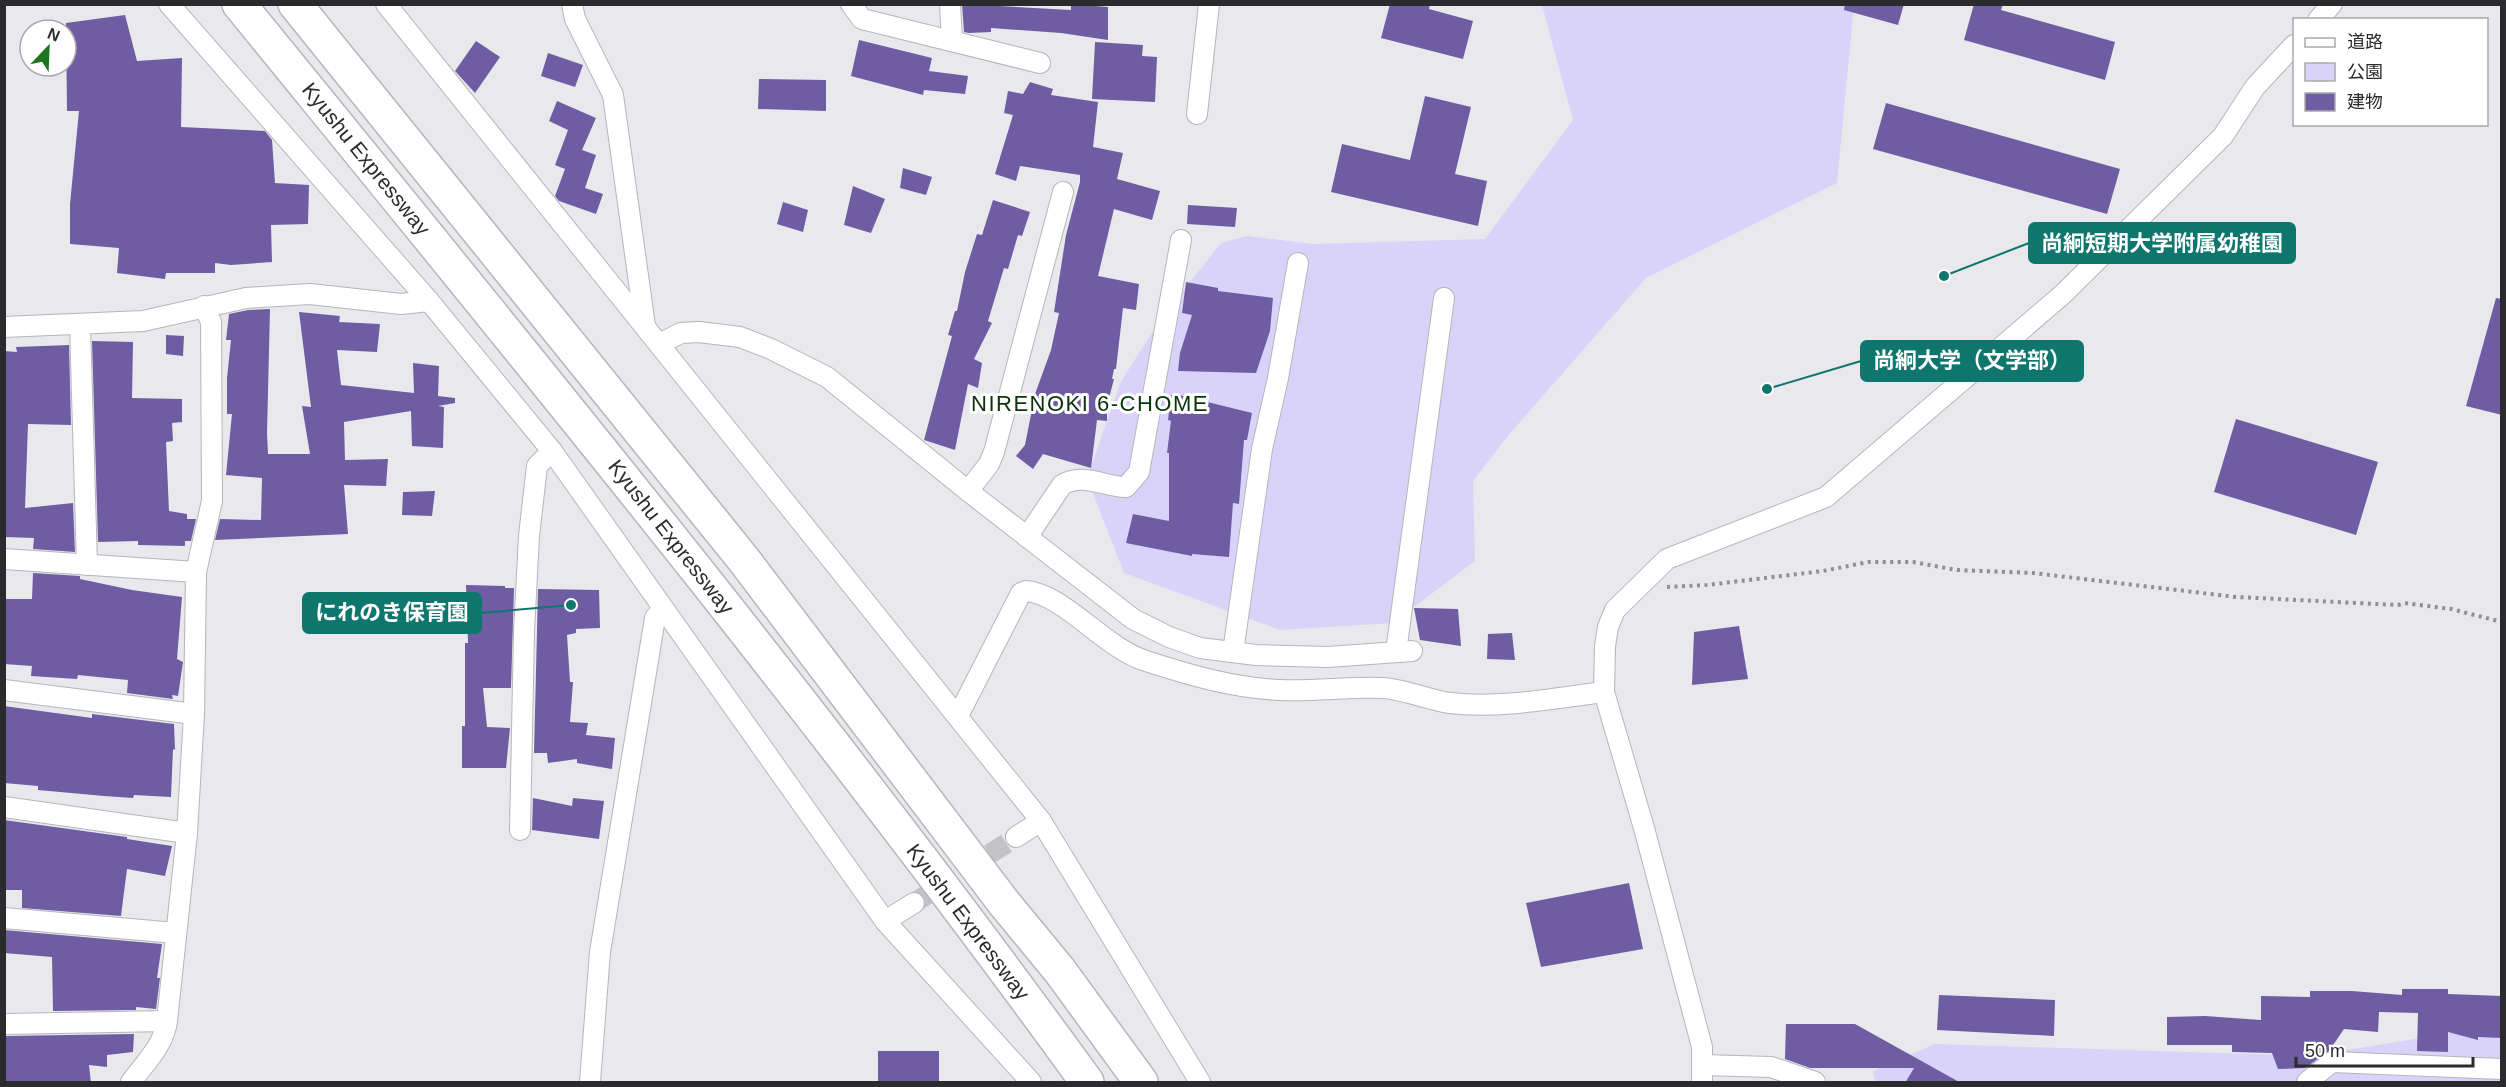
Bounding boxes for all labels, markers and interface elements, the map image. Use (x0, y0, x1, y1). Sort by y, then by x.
north arrow (18, 18, 78, 78)
legend (2293, 18, 2488, 126)
text: N (45, 25, 62, 45)
text: 道路 (2347, 32, 2383, 52)
text: 公園 (2347, 62, 2383, 82)
street label: Kyushu Expressway (298, 78, 435, 240)
text: 建物 (2347, 92, 2383, 112)
callout: 尚絅短期大学附属幼稚園 (2029, 223, 2295, 263)
text: 尚絅短期大学附属幼稚園 (2041, 231, 2283, 256)
callout: 尚絅大学（文学部） (1861, 341, 2083, 381)
text: 尚絅大学（文学部） (1873, 348, 2071, 373)
district label: NIRENOKI 6-CHOME (971, 391, 1209, 416)
street label: Kyushu Expressway (604, 455, 739, 619)
callout: にれのき保育園 (303, 593, 481, 633)
text: にれのき保育園 (315, 600, 469, 625)
street label: Kyushu Expressway (902, 839, 1035, 1005)
scale bar (2296, 1030, 2473, 1068)
text: 50 m (2305, 1041, 2345, 1061)

